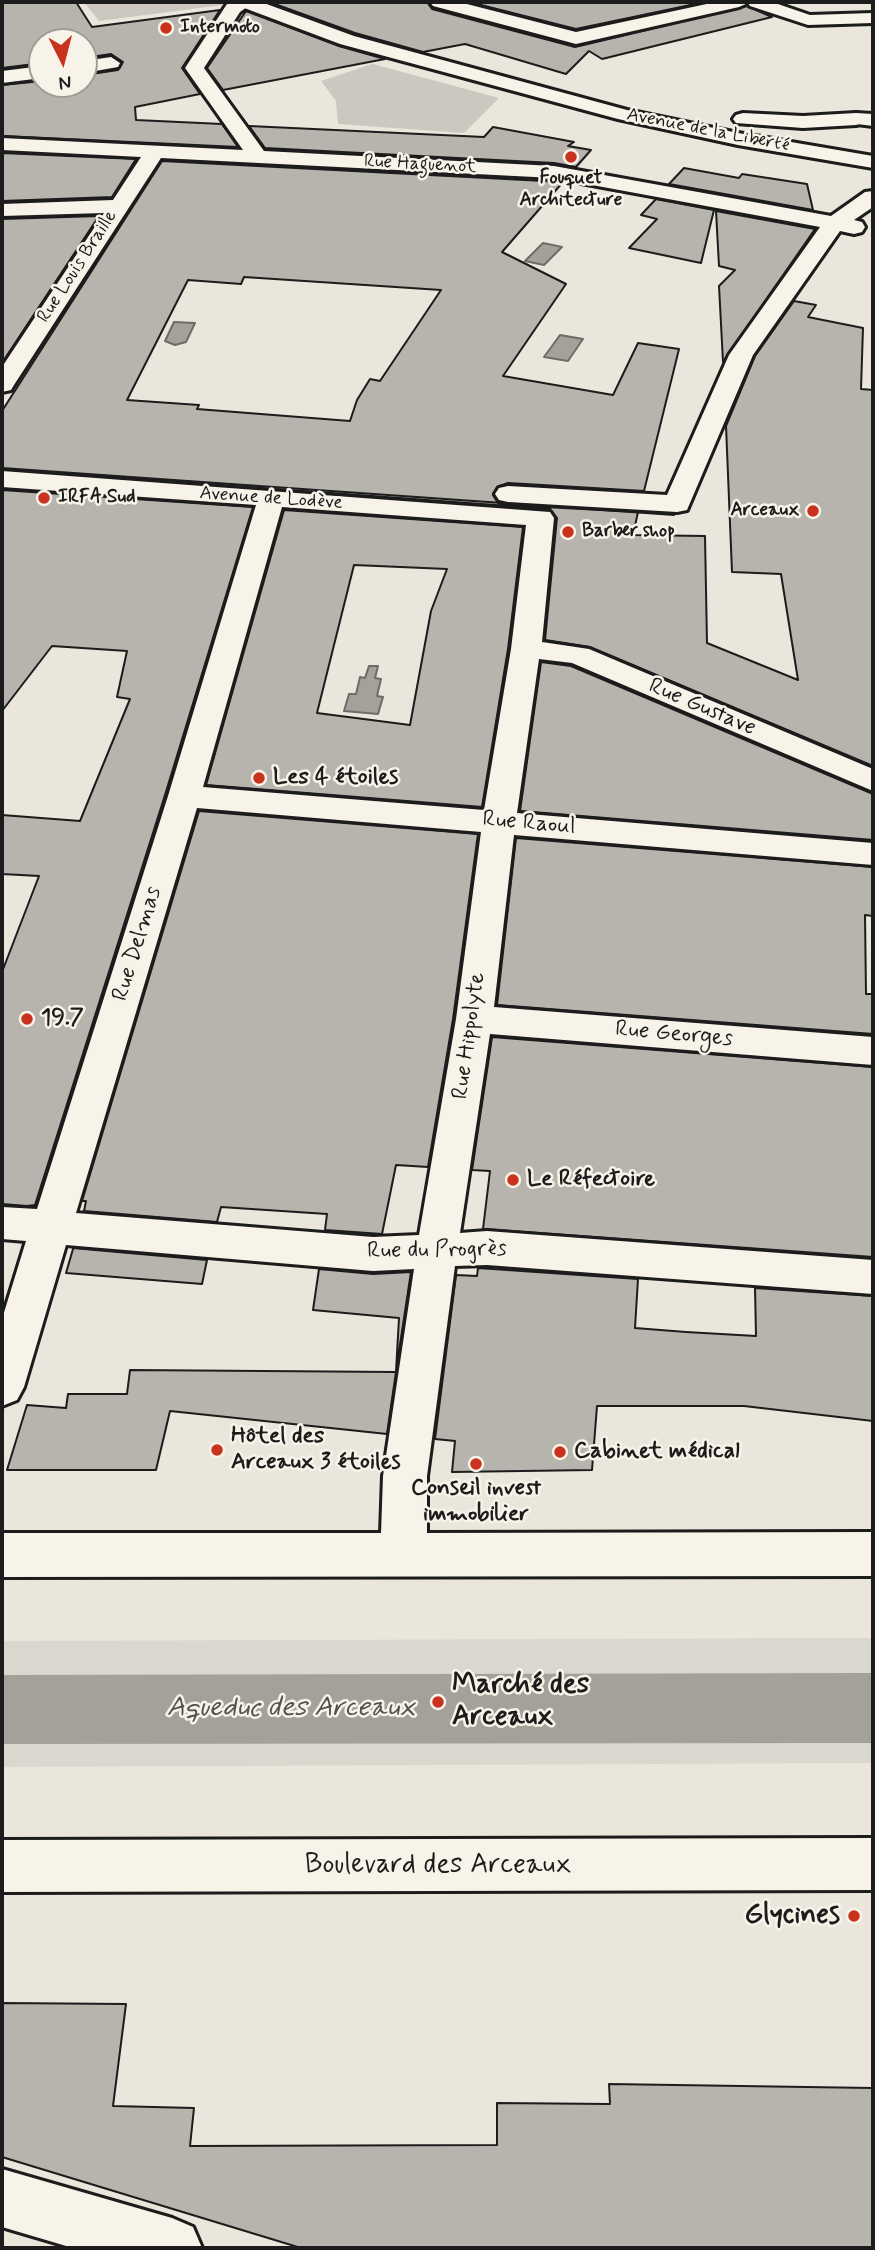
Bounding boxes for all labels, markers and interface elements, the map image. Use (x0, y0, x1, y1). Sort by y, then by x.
place label: Intermoto (180, 17, 260, 39)
marker: Intermoto (158, 20, 174, 36)
north arrow (28, 28, 98, 98)
text: N (57, 69, 73, 95)
street label: Avenue de la Liberté (625, 104, 791, 158)
marker: Fouquet Architecture (563, 149, 579, 165)
street label: Rue Haguenot (363, 151, 477, 179)
place label: Fouquet Architecture (520, 168, 622, 212)
street label: Rue Louis Braille (33, 206, 123, 328)
street label: Avenue de Lodève (199, 483, 343, 515)
place label: IRFA Sud (58, 487, 136, 509)
marker: IRFA Sud (36, 490, 52, 506)
place label: Arceaux (730, 500, 799, 522)
marker: Arceaux (805, 503, 821, 519)
place label: Barber shop (582, 521, 675, 543)
marker: Barber shop (560, 524, 576, 540)
street label: Rue Gustave (644, 673, 760, 743)
place label: Les 4 étoiles (273, 764, 398, 792)
marker: Les 4 étoiles (251, 770, 267, 786)
street label: Rue Raoul (481, 806, 577, 842)
street label: Rue Delmas (108, 883, 168, 1005)
street label: Rue Hippolyte (447, 971, 493, 1101)
place label: 19.7 (41, 1005, 84, 1033)
marker: 19.7 (19, 1011, 35, 1027)
street label: Rue Georges (614, 1016, 734, 1054)
place label: Le Réfectoire (527, 1166, 655, 1194)
marker: Le Réfectoire (505, 1172, 521, 1188)
street label: Rue du Progrès (367, 1236, 507, 1266)
place label: Hôtel des Arceaux 3 étoiles (231, 1423, 401, 1477)
place label: Cabinet médical (574, 1438, 739, 1466)
marker: Hôtel des Arceaux 3 étoiles (209, 1442, 225, 1458)
marker: Cabinet médical (552, 1444, 568, 1460)
marker: Conseil invest immobilier (468, 1456, 484, 1472)
place label: Conseil invest immobilier (411, 1475, 541, 1529)
place label: Marché des Arceaux (452, 1669, 589, 1735)
water label: Aqueduc des Arceaux (167, 1692, 415, 1726)
marker: Marché des Arceaux (430, 1694, 446, 1710)
street label: Boulevard des Arceaux (305, 1849, 571, 1883)
place label: Glycines (745, 1899, 840, 1933)
marker: Glycines (846, 1908, 862, 1924)

